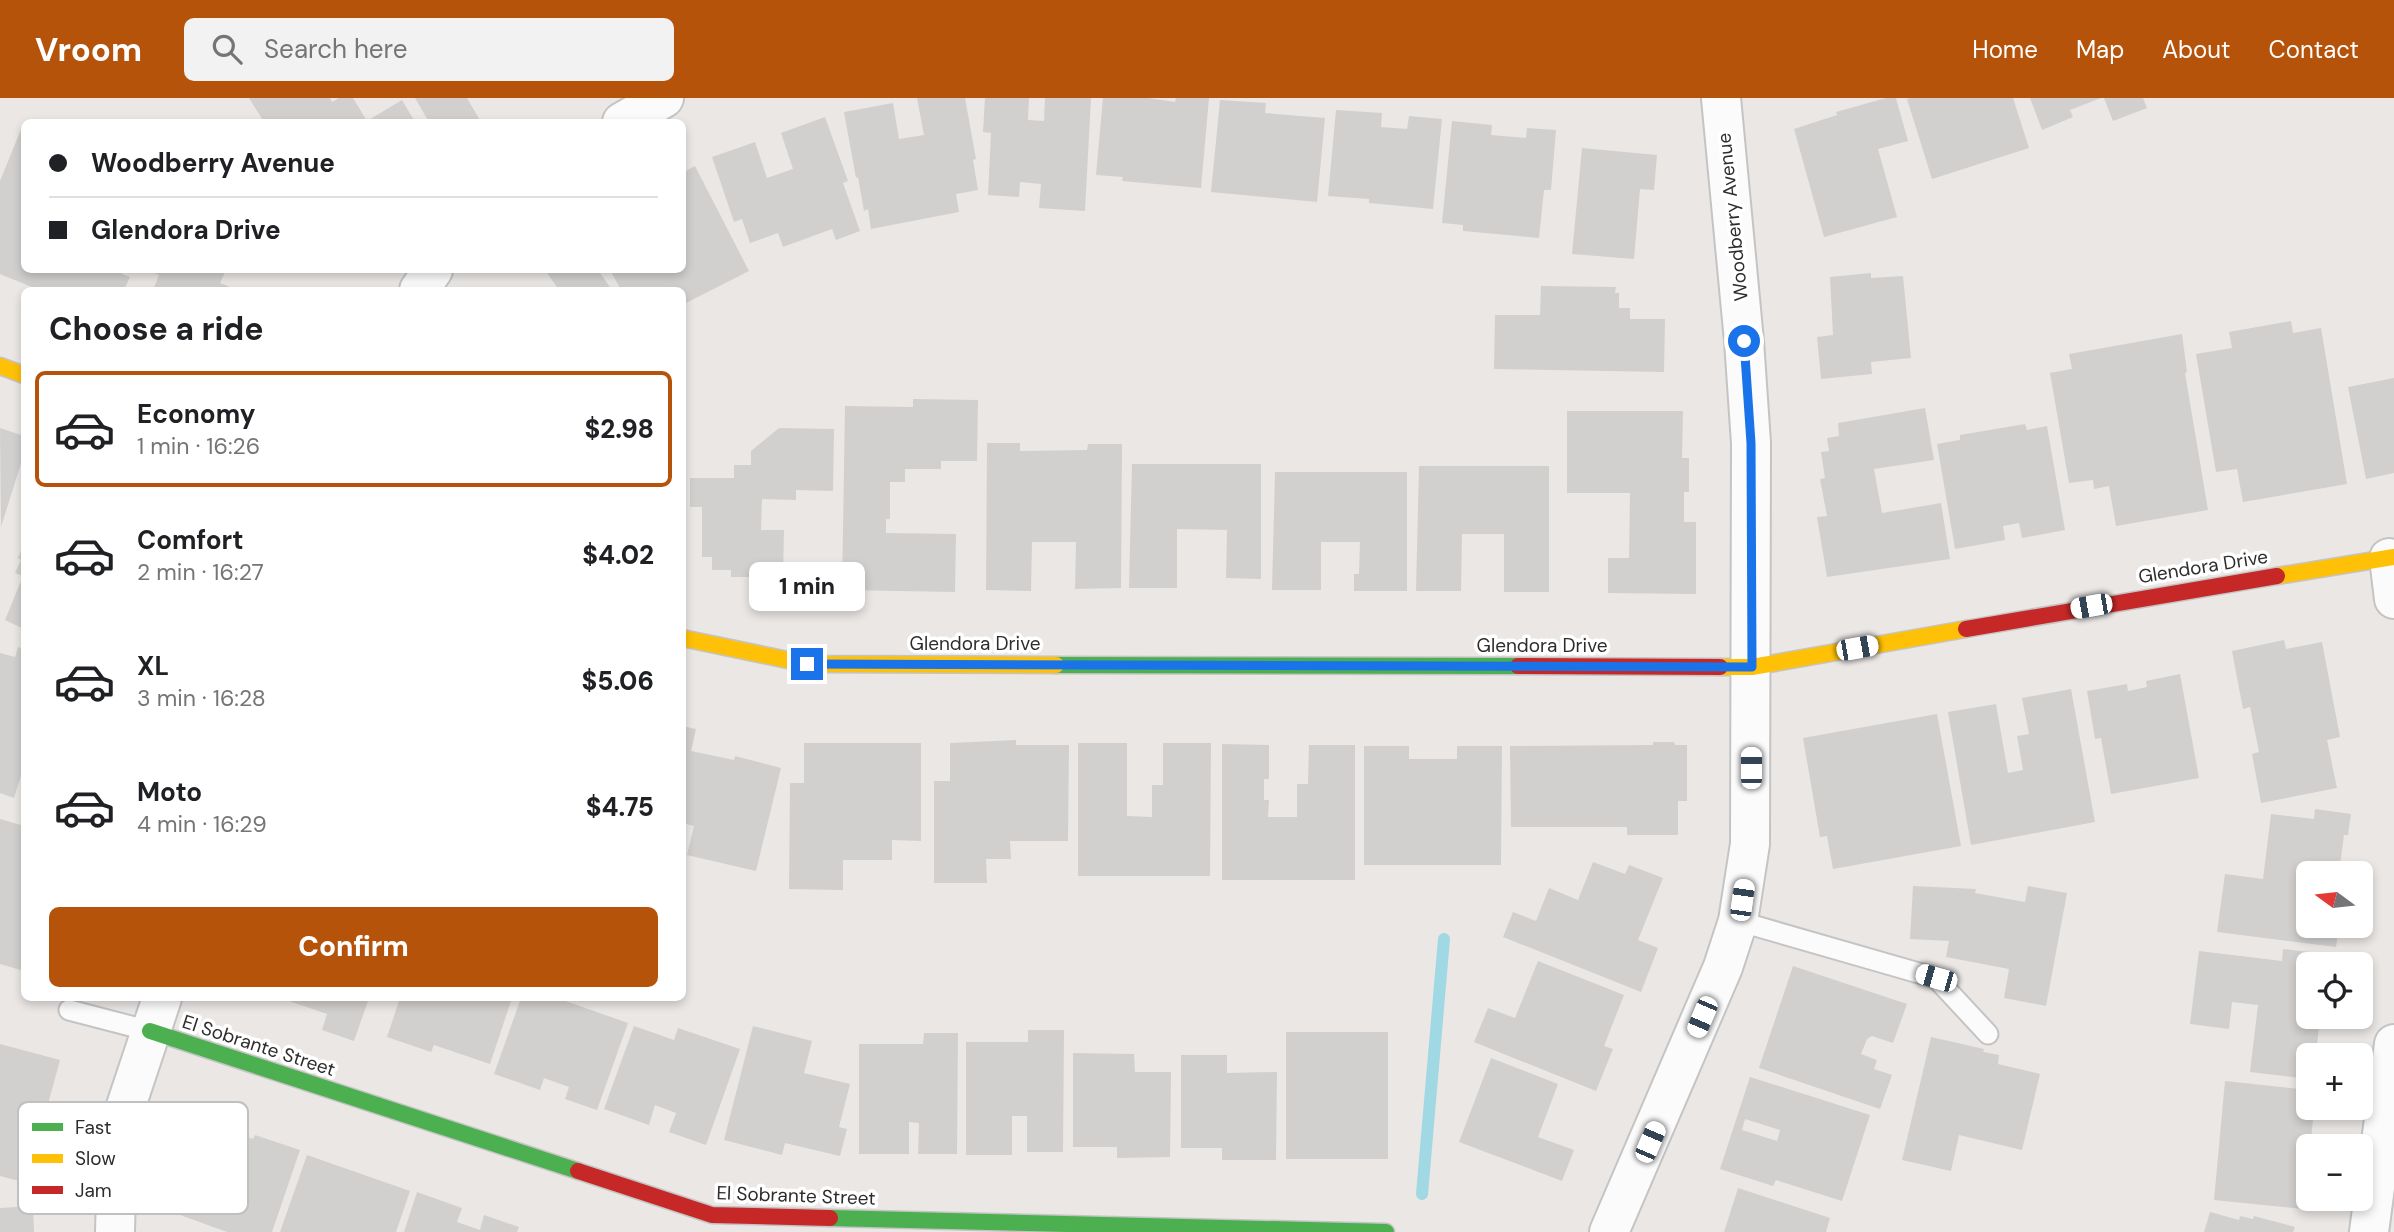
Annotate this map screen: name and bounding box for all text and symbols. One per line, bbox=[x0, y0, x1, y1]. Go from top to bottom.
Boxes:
search box bbox=[184, 18, 674, 81]
text: Vroom bbox=[35, 28, 142, 71]
icon: search bbox=[208, 30, 246, 68]
text: Search here bbox=[264, 32, 408, 66]
text: Home bbox=[1972, 34, 2038, 65]
text: Map bbox=[2076, 34, 2124, 65]
text: About bbox=[2162, 34, 2231, 65]
text: Contact bbox=[2269, 34, 2359, 65]
street label: Woodberry Avenue bbox=[1711, 132, 1754, 302]
text: Woodberry Avenue bbox=[91, 146, 335, 180]
text: Glendora Drive bbox=[91, 213, 281, 247]
text: Choose a ride bbox=[49, 308, 264, 350]
route start bbox=[1728, 325, 1760, 357]
text: Economy bbox=[137, 397, 255, 431]
icon: car bbox=[53, 398, 116, 461]
text: $2.98 bbox=[584, 412, 654, 446]
text: 1 min · 16:26 bbox=[137, 431, 260, 461]
text: Comfort bbox=[137, 523, 243, 557]
icon: car bbox=[53, 524, 116, 587]
text: $4.02 bbox=[582, 538, 654, 572]
street label: Glendora Drive bbox=[2136, 544, 2270, 589]
text: 2 min · 16:27 bbox=[137, 557, 264, 587]
callout: 1 min bbox=[749, 562, 865, 612]
text: 1 min bbox=[779, 571, 835, 601]
car bbox=[2069, 592, 2114, 620]
street label: Glendora Drive bbox=[910, 631, 1040, 656]
street label: Glendora Drive bbox=[1477, 633, 1607, 658]
car bbox=[1835, 634, 1880, 662]
route end bbox=[791, 648, 823, 680]
text: XL bbox=[137, 649, 169, 683]
icon: car bbox=[53, 650, 116, 713]
text: $5.06 bbox=[582, 664, 654, 698]
text: 3 min · 16:28 bbox=[137, 683, 266, 713]
car bbox=[1741, 747, 1762, 789]
text: Moto bbox=[137, 775, 202, 809]
icon: car bbox=[53, 776, 116, 839]
text: $4.75 bbox=[586, 790, 654, 824]
text: 4 min · 16:29 bbox=[137, 809, 267, 839]
north arrow bbox=[2296, 861, 2373, 938]
map controls bbox=[2296, 861, 2373, 1211]
car bbox=[1729, 878, 1756, 922]
button: Confirm bbox=[49, 907, 658, 987]
button: locate bbox=[2296, 952, 2373, 1029]
car bbox=[1913, 962, 1960, 994]
car bbox=[1685, 994, 1720, 1040]
street label: El Sobrante Street bbox=[179, 1009, 338, 1082]
button: + bbox=[2296, 1043, 2373, 1120]
legend bbox=[18, 1102, 248, 1214]
text: Fast bbox=[75, 1115, 111, 1140]
car bbox=[1633, 1119, 1668, 1165]
button: − bbox=[2296, 1134, 2373, 1211]
text: Slow bbox=[75, 1146, 116, 1171]
text: Jam bbox=[75, 1178, 112, 1203]
street label: El Sobrante Street bbox=[716, 1180, 876, 1211]

